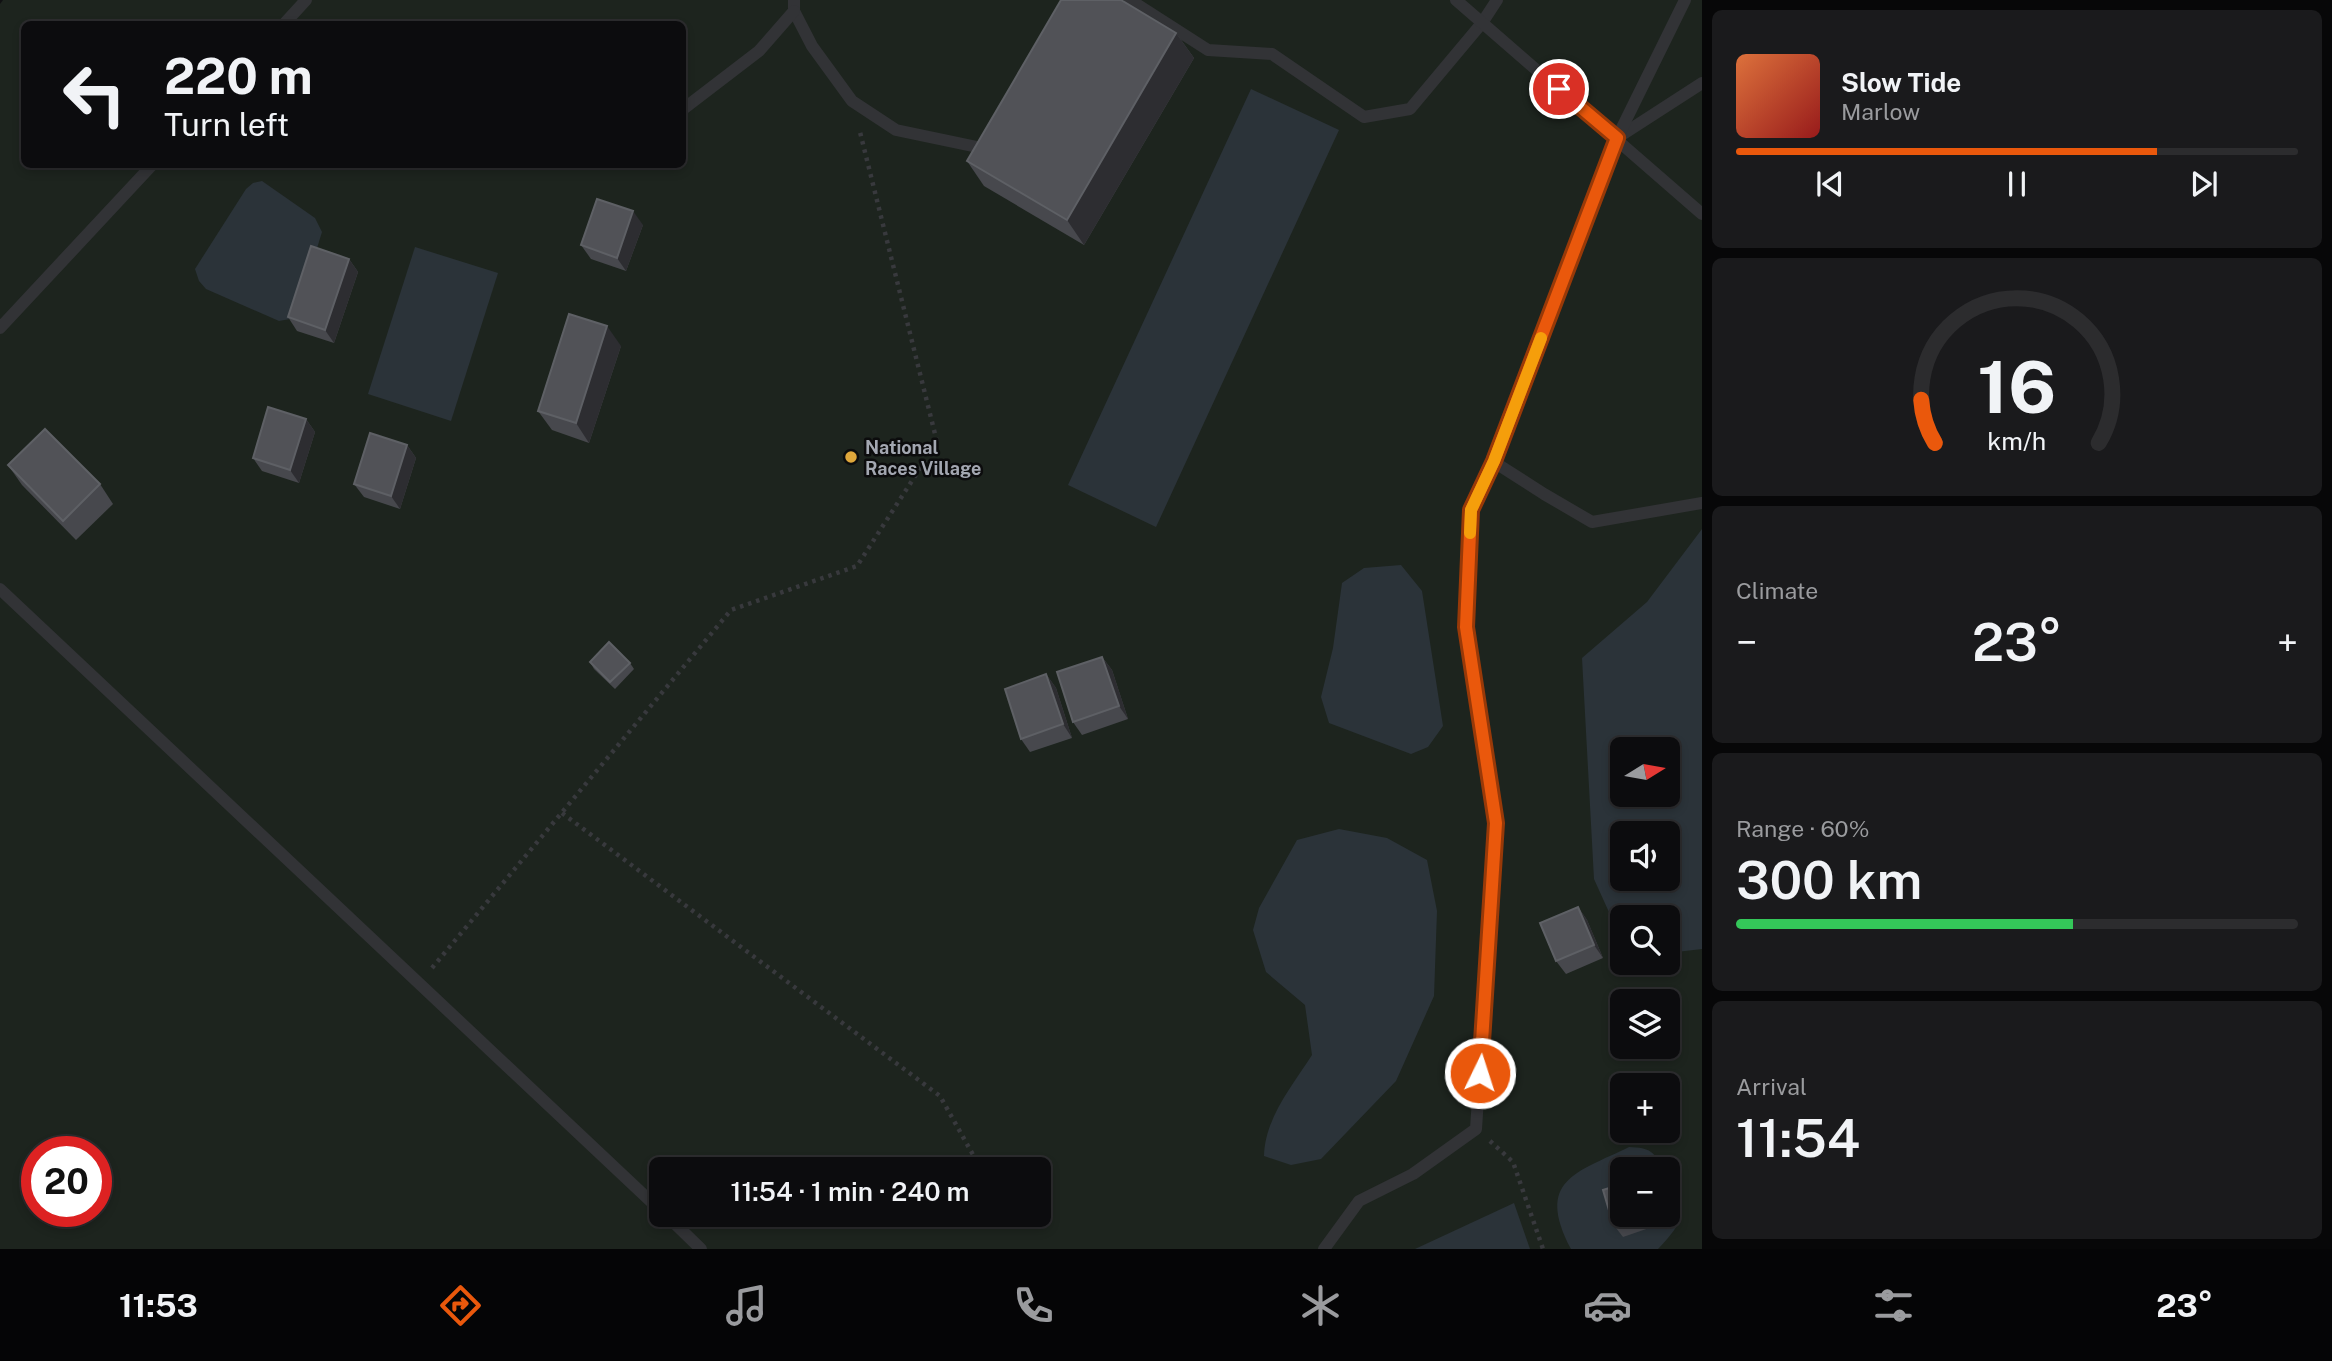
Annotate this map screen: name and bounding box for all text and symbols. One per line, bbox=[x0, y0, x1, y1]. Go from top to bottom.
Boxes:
text: 220 m bbox=[164, 47, 313, 105]
icon: left bbox=[49, 49, 140, 140]
pin bbox=[1529, 59, 1589, 119]
text: Slow Tide bbox=[1841, 67, 1961, 98]
icon: arrive bbox=[1540, 70, 1578, 108]
text: Marlow bbox=[1841, 98, 1920, 125]
text: Turn left bbox=[164, 106, 289, 143]
icon: previous bbox=[1811, 165, 1849, 203]
icon: pause bbox=[1998, 165, 2036, 203]
icon: next bbox=[2185, 165, 2223, 203]
text: 16 bbox=[1977, 344, 2057, 429]
text: km/h bbox=[1988, 425, 2046, 455]
place label: National Races Village bbox=[865, 437, 982, 479]
marker: National Races Village bbox=[843, 449, 859, 465]
text: Climate bbox=[1736, 577, 1818, 604]
text: 23° bbox=[1972, 612, 2062, 673]
text: − bbox=[1736, 620, 1757, 665]
text: + bbox=[2277, 620, 2298, 665]
north arrow bbox=[1610, 737, 1680, 807]
map controls bbox=[1610, 737, 1680, 1227]
text: Range · 60% bbox=[1736, 815, 1869, 842]
button: sound bbox=[1610, 821, 1680, 891]
text: 300 km bbox=[1736, 850, 1922, 911]
button: search bbox=[1610, 905, 1680, 975]
button: layers bbox=[1610, 989, 1680, 1059]
position arrow bbox=[1443, 1036, 1517, 1110]
button: + bbox=[1610, 1073, 1680, 1143]
text: Arrival bbox=[1736, 1073, 1807, 1100]
text: 11:54 bbox=[1736, 1108, 1860, 1169]
speed limit sign: 20 bbox=[21, 1136, 112, 1227]
button: − bbox=[1610, 1157, 1680, 1227]
text: 11:54 · 1 min · 240 m bbox=[731, 1176, 970, 1207]
icon: directions bbox=[436, 1281, 485, 1330]
icon: music bbox=[722, 1281, 771, 1330]
icon: phone bbox=[1009, 1281, 1058, 1330]
icon: climate bbox=[1296, 1281, 1345, 1330]
icon: car bbox=[1583, 1281, 1632, 1330]
icon: filters bbox=[1869, 1281, 1918, 1330]
text: 11:53 bbox=[119, 1287, 198, 1324]
text: 23° bbox=[2156, 1287, 2213, 1324]

